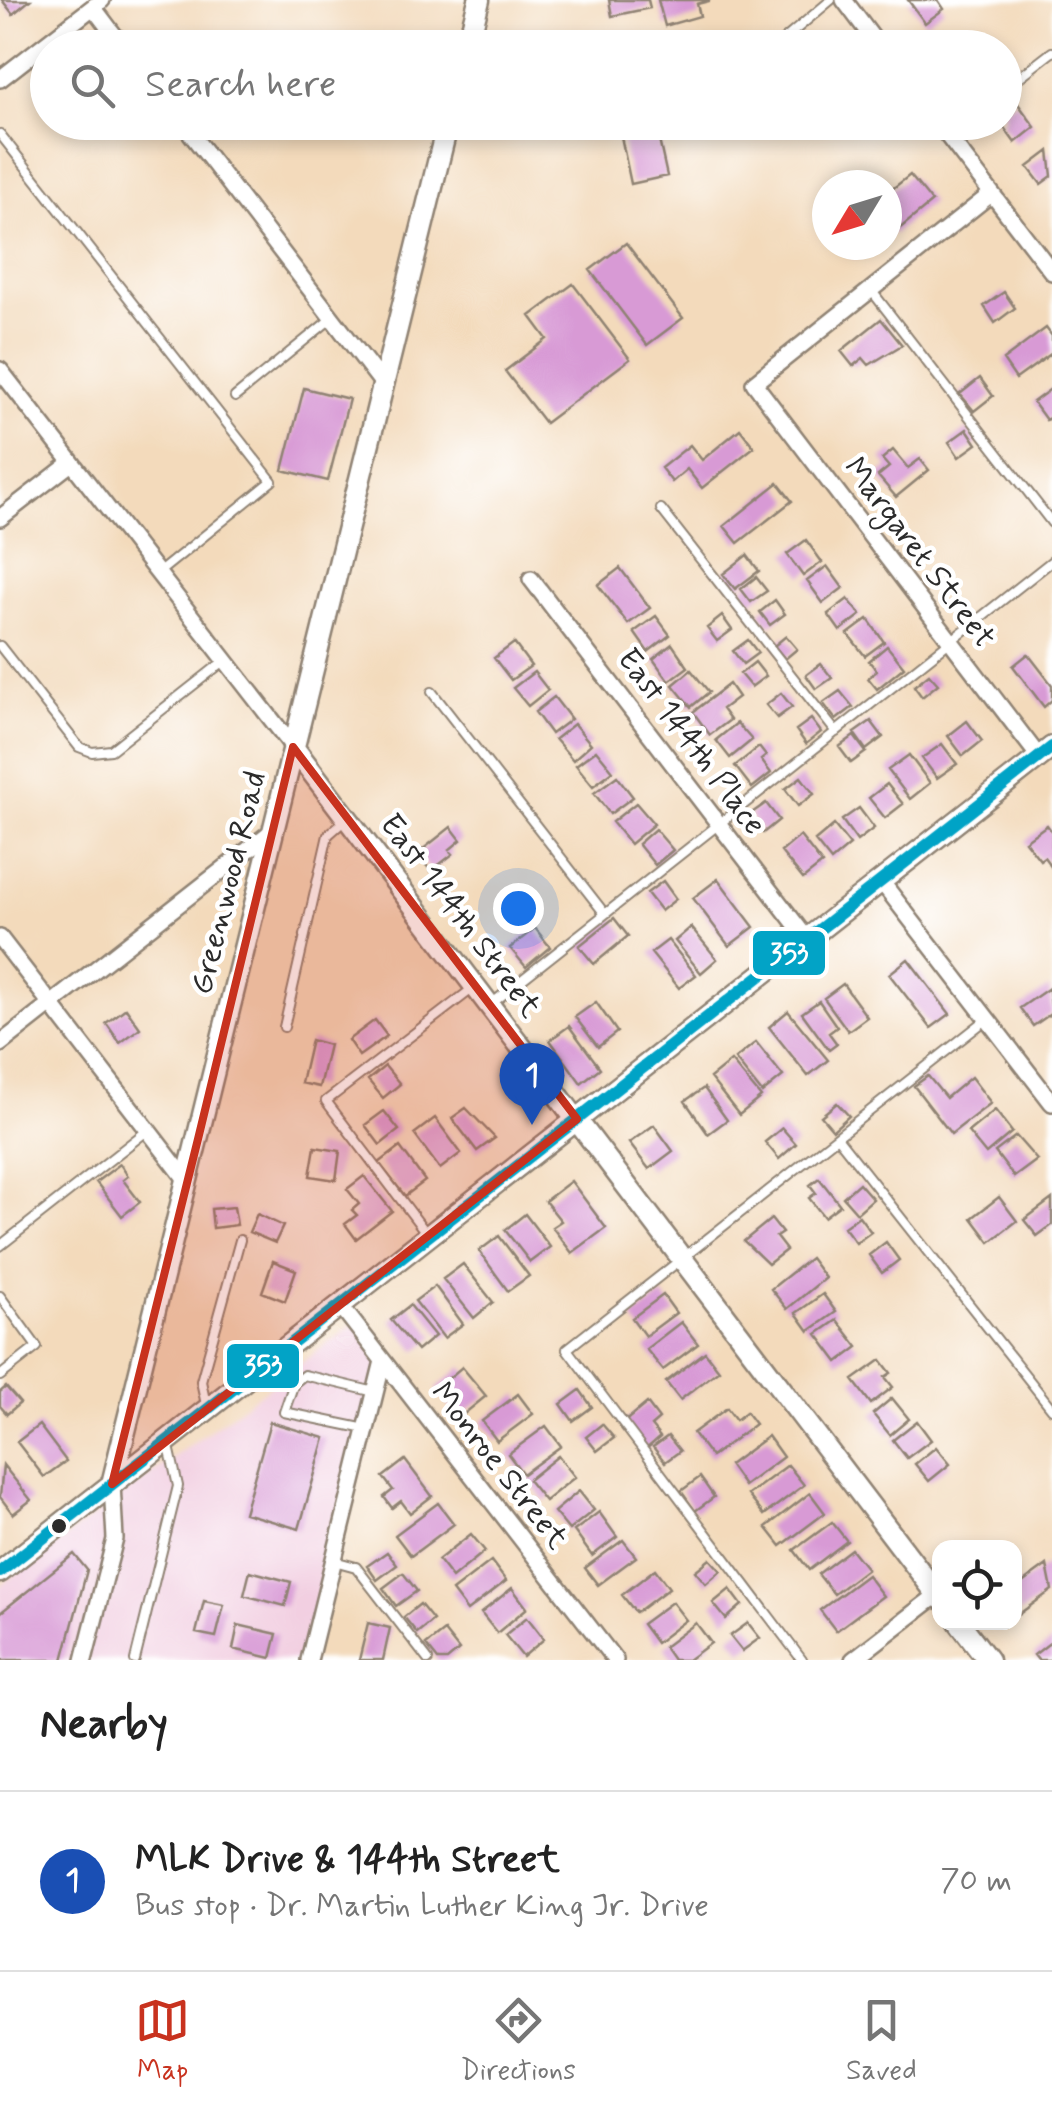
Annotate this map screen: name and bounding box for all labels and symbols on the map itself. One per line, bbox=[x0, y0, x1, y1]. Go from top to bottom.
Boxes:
north arrow bbox=[812, 170, 902, 260]
street label: Margaret Street bbox=[832, 449, 1005, 658]
street label: East 144th Place bbox=[607, 640, 775, 844]
street label: Greenwood Road bbox=[181, 767, 277, 999]
street label: East 144th Street bbox=[370, 806, 551, 1027]
your location bbox=[493, 883, 544, 934]
line badge: 353 bbox=[751, 929, 827, 977]
text: 353 bbox=[769, 937, 809, 974]
pin: 1 bbox=[500, 1042, 564, 1125]
line badge: 353 bbox=[225, 1342, 301, 1390]
text: 353 bbox=[243, 1349, 283, 1386]
street label: Monroe Street bbox=[420, 1374, 578, 1558]
unlabelled marker bbox=[49, 1516, 69, 1536]

